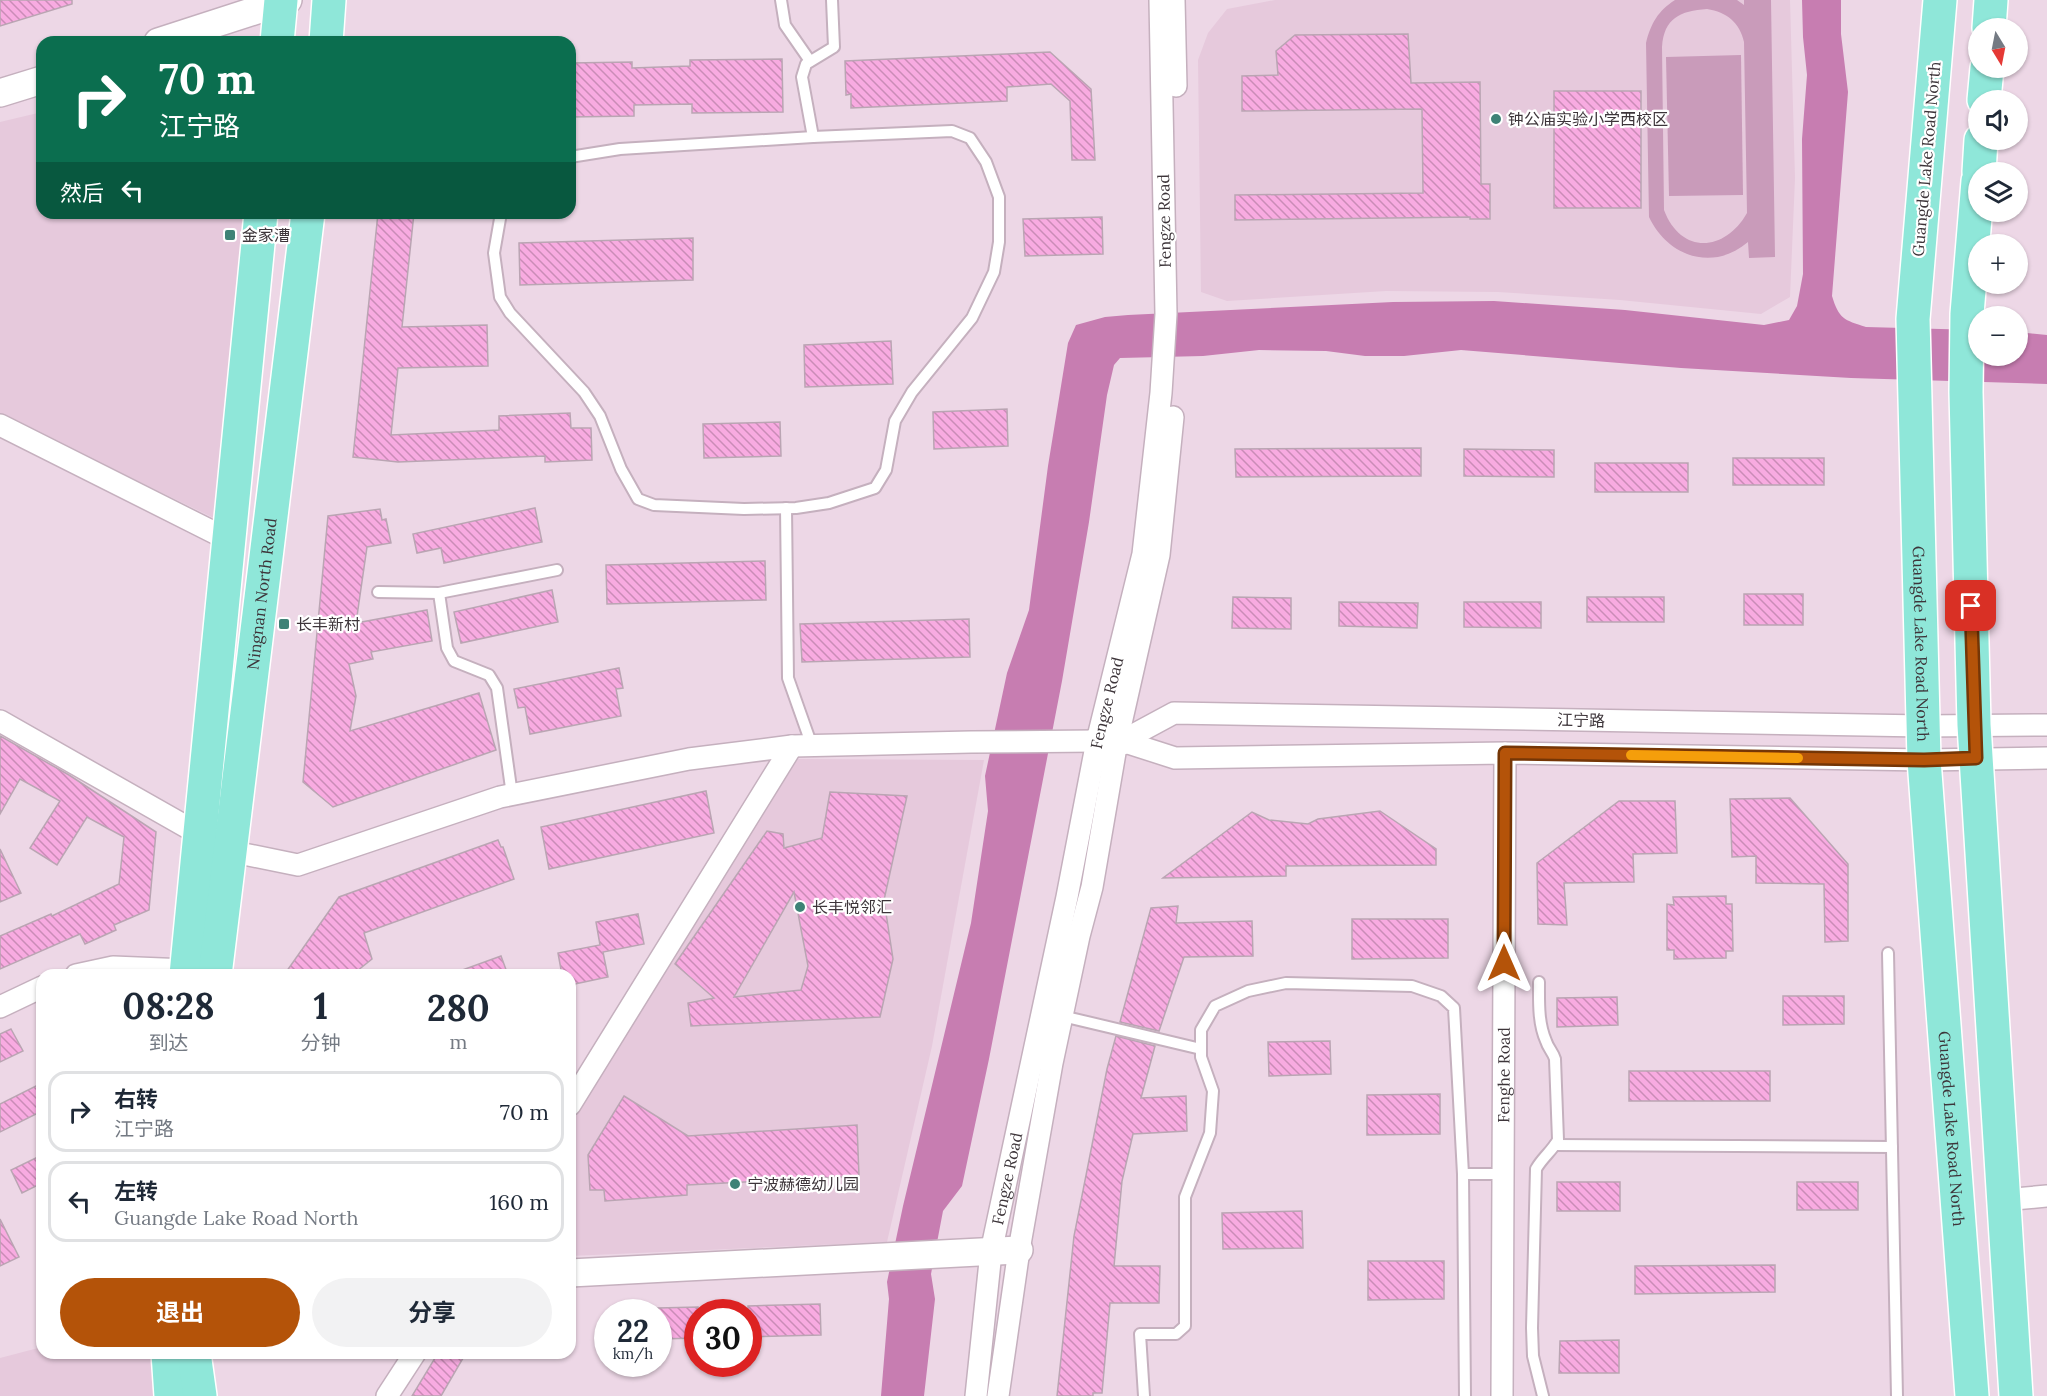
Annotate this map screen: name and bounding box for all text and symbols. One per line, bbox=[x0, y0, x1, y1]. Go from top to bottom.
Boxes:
north arrow bbox=[1968, 18, 2028, 78]
map controls bbox=[1968, 18, 2028, 366]
text: 70 m bbox=[159, 52, 255, 106]
icon: right bbox=[60, 60, 138, 138]
street label: Guangde Lake Road North bbox=[1908, 60, 1945, 257]
button: sound bbox=[1968, 90, 2028, 150]
text: 江宁路 bbox=[159, 109, 240, 143]
place label: 钟公庙实验小学西校区 bbox=[1508, 109, 1668, 129]
marker: 钟公庙实验小学西校区 bbox=[1489, 112, 1503, 126]
button: layers bbox=[1968, 162, 2028, 222]
street label: Fengze Road bbox=[1153, 173, 1175, 268]
icon: left bbox=[116, 174, 149, 207]
text: 然后 bbox=[60, 179, 104, 207]
place label: 金家漕 bbox=[242, 225, 290, 245]
marker: 金家漕 bbox=[223, 228, 237, 242]
button: + bbox=[1968, 234, 2028, 294]
button: − bbox=[1968, 306, 2028, 366]
street label: Ningnan North Road bbox=[242, 516, 281, 671]
street label: Guangde Lake Road North bbox=[1909, 546, 1934, 742]
pin bbox=[1945, 580, 1996, 631]
icon: arrive bbox=[1954, 589, 1987, 622]
place label: 长丰新村 bbox=[296, 614, 360, 634]
marker: 长丰新村 bbox=[277, 617, 291, 631]
street label: Fengze Road bbox=[1086, 654, 1127, 750]
street label: 江宁路 bbox=[1557, 710, 1605, 730]
place label: 长丰悦邻汇 bbox=[812, 897, 892, 917]
marker: 长丰悦邻汇 bbox=[793, 900, 807, 914]
position arrow bbox=[1472, 931, 1536, 995]
text: 08:28 bbox=[122, 983, 215, 1029]
text: 1 bbox=[313, 983, 328, 1029]
text: 280 bbox=[427, 985, 490, 1031]
street label: Fenghe Road bbox=[1493, 1027, 1514, 1123]
text: m bbox=[449, 1029, 467, 1054]
text: 到达 bbox=[148, 1030, 188, 1055]
text: 分钟 bbox=[301, 1030, 341, 1055]
street label: Guangde Lake Road North bbox=[1934, 1030, 1969, 1228]
text: 右转 bbox=[114, 1085, 158, 1113]
icon: right bbox=[63, 1095, 96, 1128]
text: 70 m bbox=[500, 1098, 549, 1126]
text: 江宁路 bbox=[114, 1116, 174, 1141]
street label: Fengze Road bbox=[987, 1130, 1026, 1226]
place label: 宁波赫德幼儿园 bbox=[747, 1174, 859, 1194]
text: 左转 bbox=[114, 1177, 158, 1205]
marker: 宁波赫德幼儿园 bbox=[728, 1177, 742, 1191]
icon: left bbox=[63, 1185, 96, 1218]
text: 160 m bbox=[489, 1188, 549, 1216]
text: Guangde Lake Road North bbox=[114, 1205, 359, 1230]
button: 退出 bbox=[60, 1278, 300, 1347]
button: 分享 bbox=[312, 1278, 552, 1347]
speed limit sign: 30 bbox=[684, 1299, 762, 1377]
text: 22 bbox=[617, 1312, 649, 1350]
text: km/h bbox=[613, 1344, 653, 1363]

